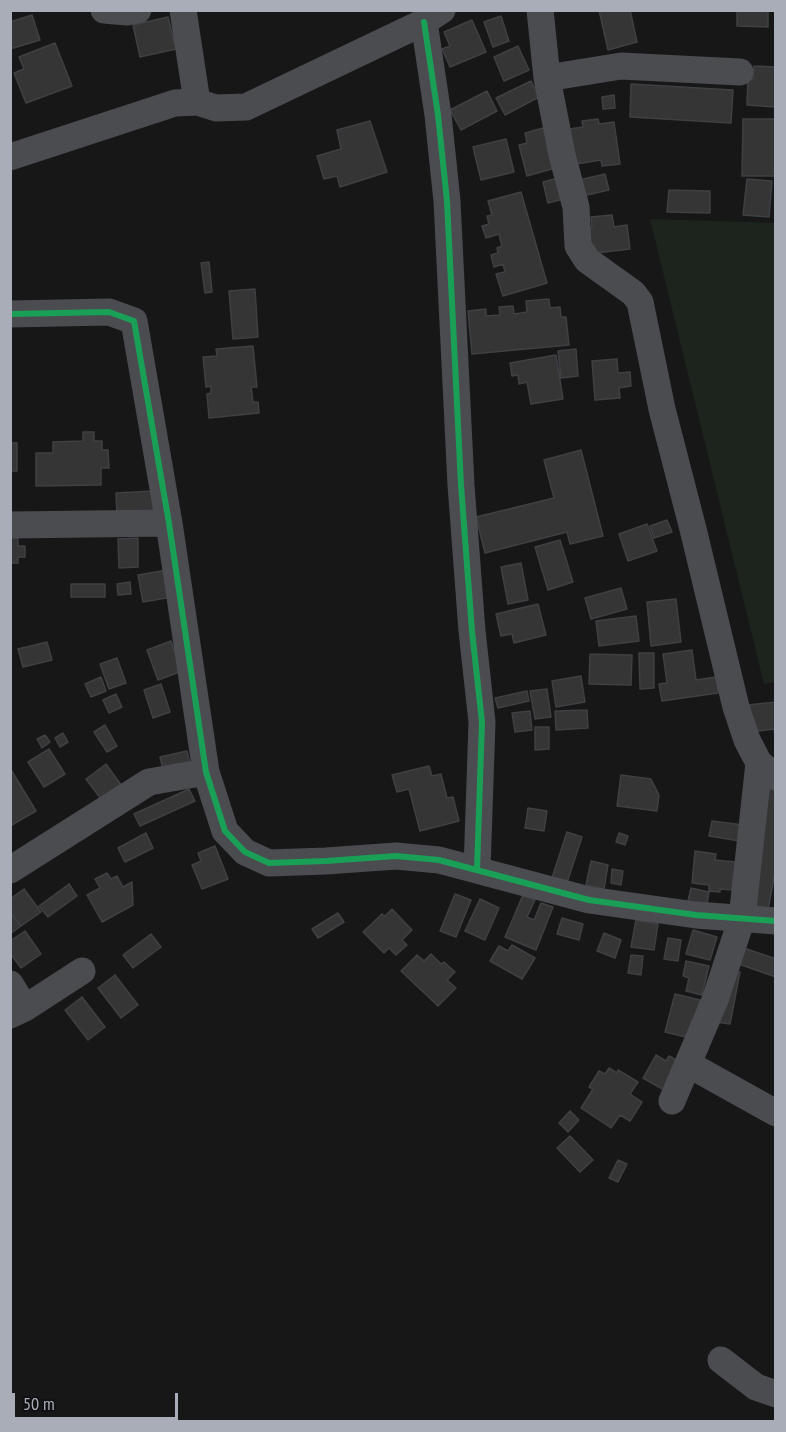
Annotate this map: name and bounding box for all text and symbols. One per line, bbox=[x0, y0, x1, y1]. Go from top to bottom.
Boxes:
scale bar bbox=[15, 1381, 182, 1419]
text: 50 m bbox=[23, 1392, 55, 1415]

